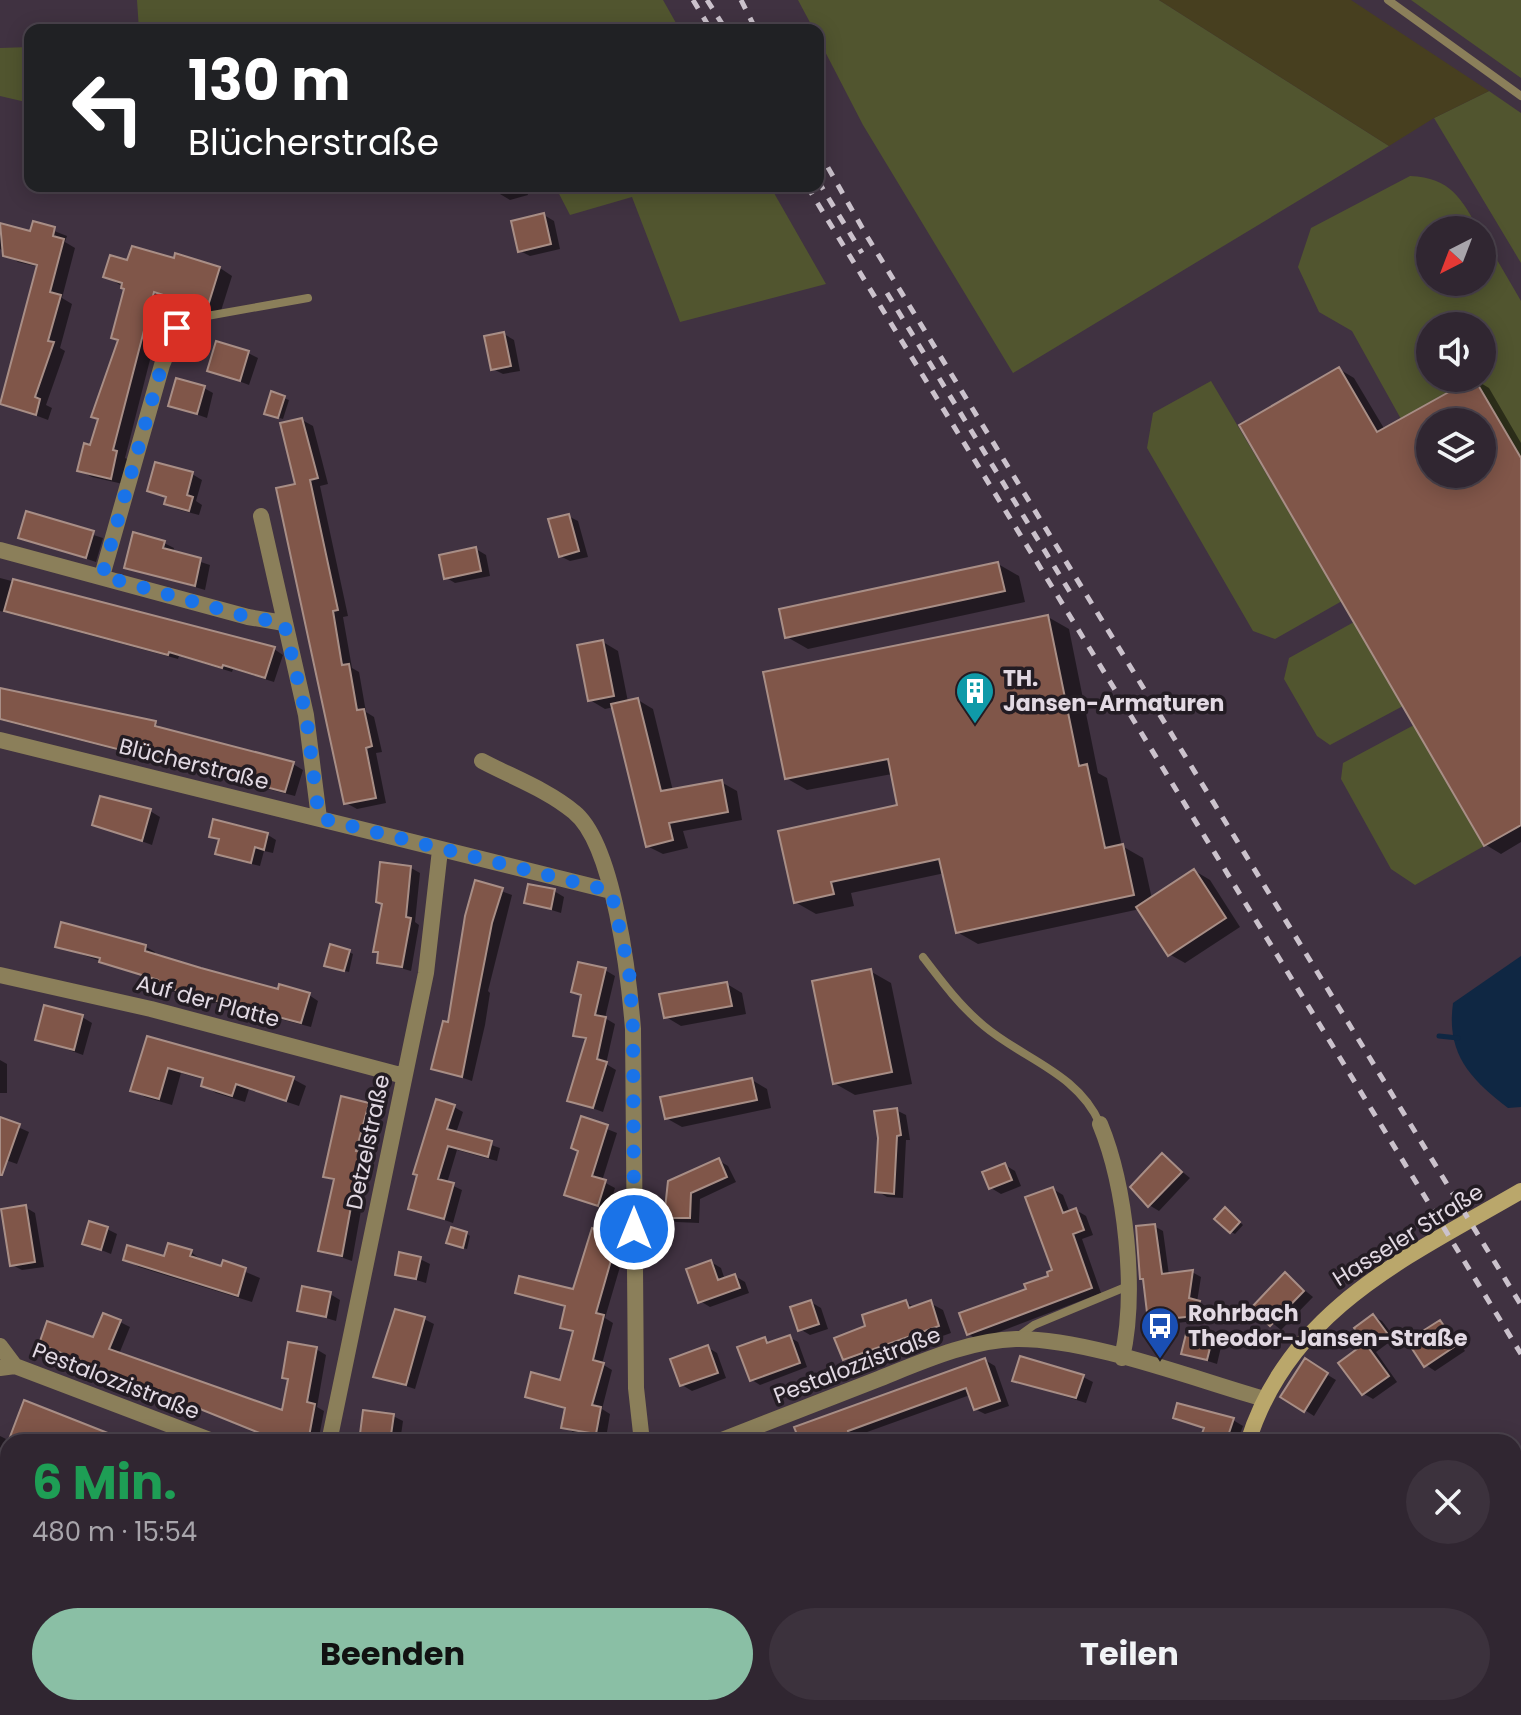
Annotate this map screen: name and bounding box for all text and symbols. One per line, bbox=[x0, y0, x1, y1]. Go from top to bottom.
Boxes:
text: 130 m bbox=[188, 41, 351, 120]
icon: left bbox=[56, 56, 160, 160]
text: Blücherstraße bbox=[188, 117, 439, 168]
north arrow bbox=[1416, 216, 1496, 296]
map controls bbox=[1416, 216, 1496, 488]
pin bbox=[143, 294, 211, 362]
icon: arrive bbox=[155, 306, 199, 350]
button: sound bbox=[1416, 312, 1496, 392]
button: layers bbox=[1416, 408, 1496, 488]
place label: TH. Jansen-Armaturen bbox=[1003, 663, 1224, 719]
building icon: TH. Jansen-Armaturen bbox=[954, 670, 996, 725]
street label: Blücherstraße bbox=[116, 730, 272, 798]
street label: Auf der Platte bbox=[133, 967, 283, 1035]
street label: Detzelstraße bbox=[339, 1072, 397, 1212]
street label: Hasseler Straße bbox=[1327, 1176, 1489, 1294]
position arrow bbox=[592, 1187, 676, 1271]
place label: Rohrbach Theodor-Jansen-Straße bbox=[1188, 1298, 1468, 1354]
bus stop icon: Rohrbach Theodor-Jansen-Straße bbox=[1139, 1305, 1181, 1360]
street label: Pestalozzistraße bbox=[769, 1319, 945, 1411]
street label: Pestalozzistraße bbox=[28, 1335, 204, 1427]
text: 6 Min. bbox=[32, 1449, 177, 1516]
button: close bbox=[1406, 1460, 1490, 1544]
text: 480 m · 15:54 bbox=[32, 1514, 197, 1550]
button: Beenden bbox=[32, 1608, 753, 1700]
button: Teilen bbox=[769, 1608, 1490, 1700]

